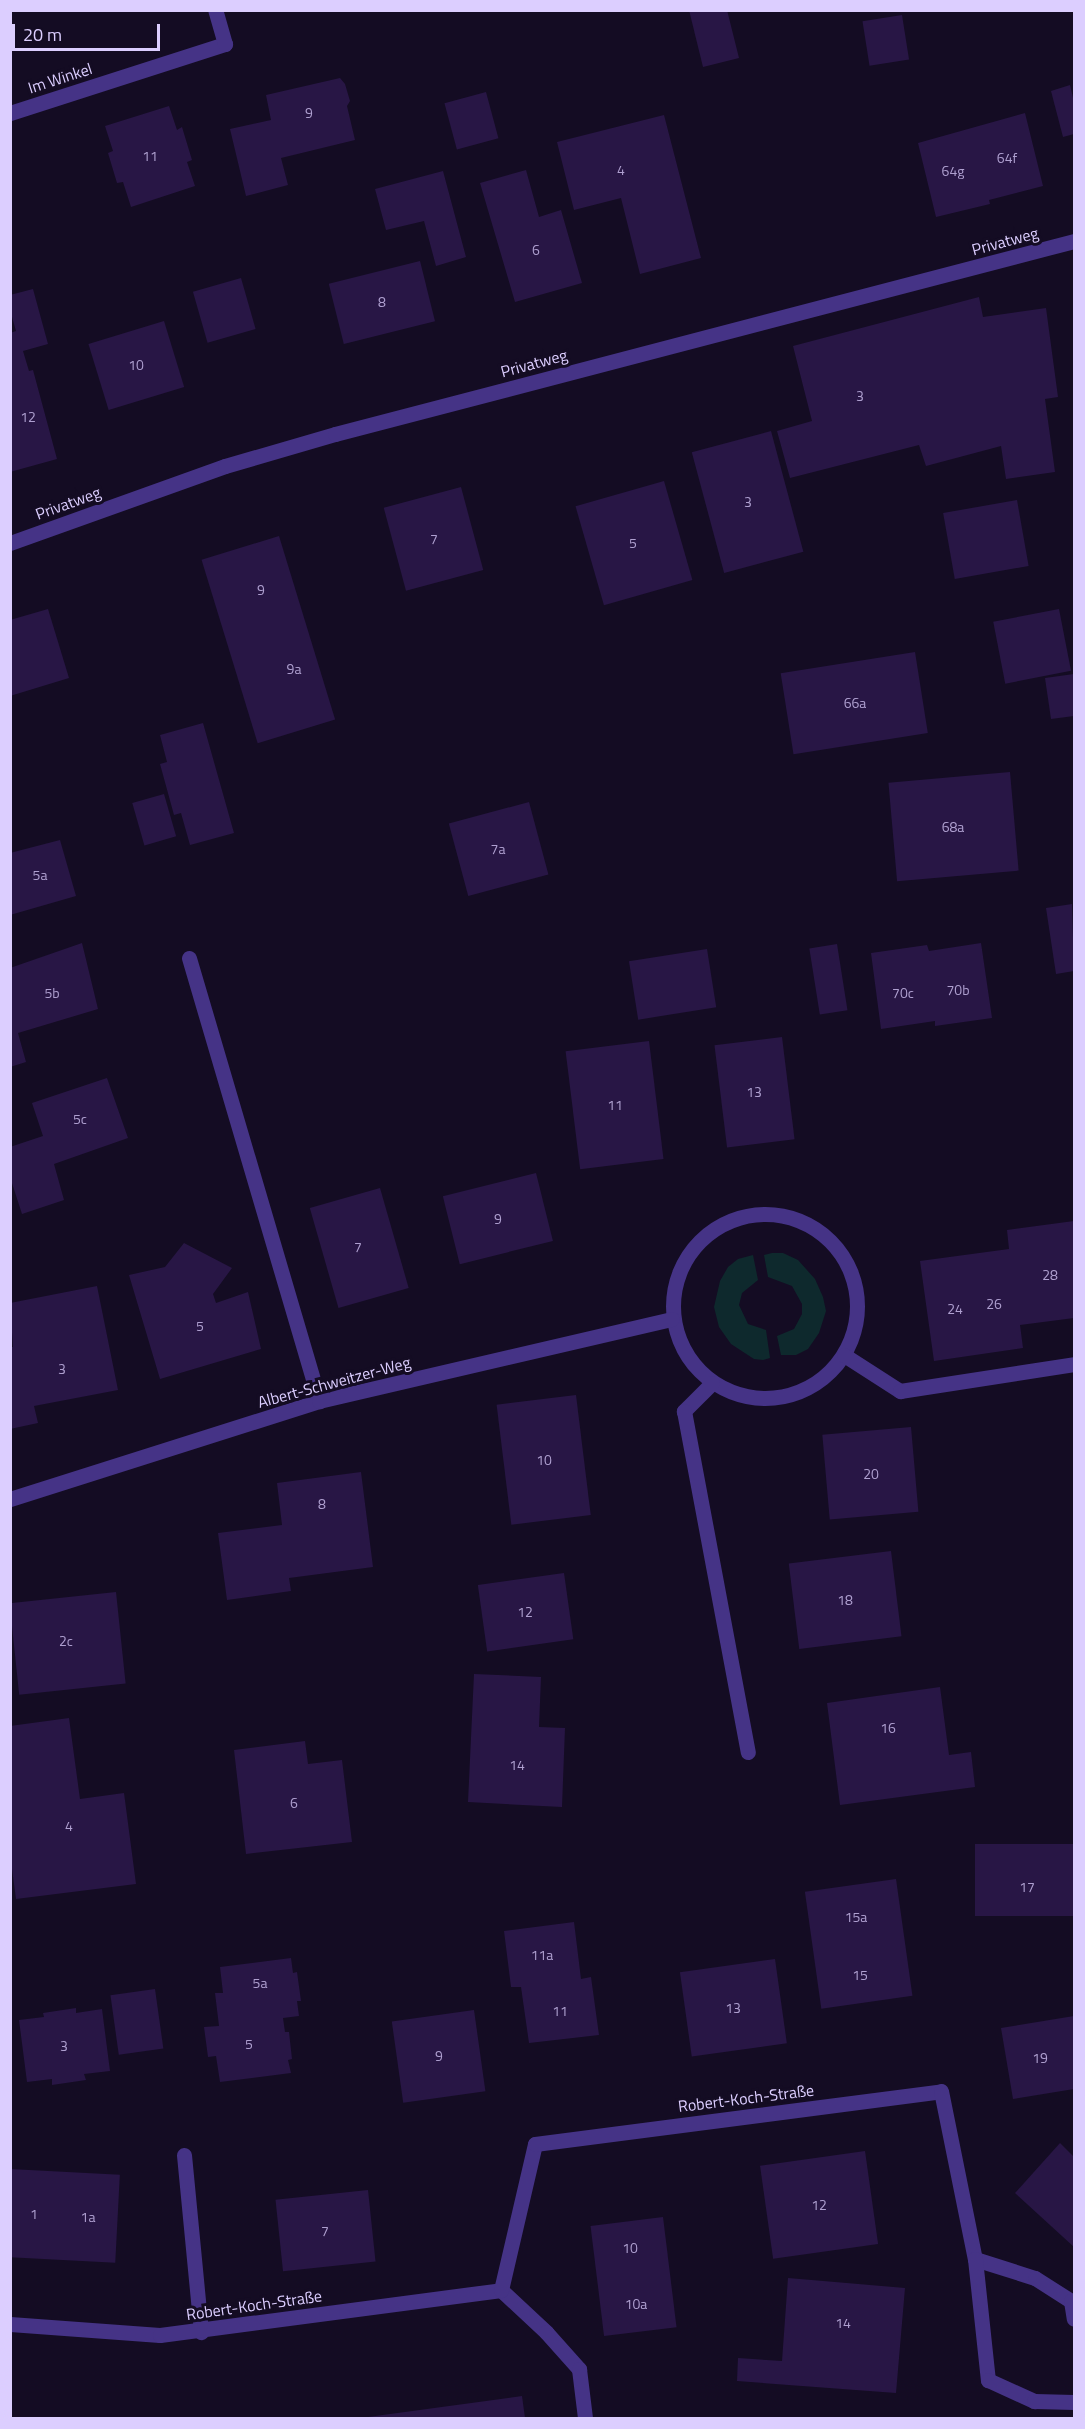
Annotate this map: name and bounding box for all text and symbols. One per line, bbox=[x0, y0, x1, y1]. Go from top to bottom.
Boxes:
scale bar bbox=[15, 12, 164, 50]
text: 20 m bbox=[23, 21, 62, 48]
street label: Im Winkel bbox=[25, 59, 95, 97]
house number: 9 bbox=[305, 105, 313, 121]
house number: 11 bbox=[142, 148, 158, 164]
house number: 64f bbox=[997, 150, 1017, 166]
house number: 4 bbox=[617, 162, 625, 178]
house number: 64g bbox=[942, 163, 964, 179]
street label: Privatweg bbox=[970, 223, 1040, 259]
house number: 6 bbox=[532, 242, 540, 258]
house number: 8 bbox=[378, 294, 386, 310]
street label: Privatweg bbox=[499, 345, 569, 381]
house number: 10 bbox=[128, 357, 144, 373]
house number: 3 bbox=[856, 388, 864, 404]
house number: 12 bbox=[20, 409, 36, 425]
street label: Privatweg bbox=[33, 482, 103, 524]
house number: 3 bbox=[744, 494, 752, 510]
house number: 7 bbox=[430, 531, 438, 547]
house number: 5 bbox=[629, 535, 637, 551]
house number: 9 bbox=[257, 582, 265, 598]
house number: 9a bbox=[287, 661, 301, 677]
house number: 66a bbox=[844, 695, 866, 711]
house number: 68a bbox=[942, 819, 964, 835]
house number: 7a bbox=[491, 841, 505, 857]
house number: 5a bbox=[33, 867, 47, 883]
house number: 70b bbox=[946, 982, 970, 998]
house number: 5b bbox=[44, 985, 60, 1001]
house number: 70c bbox=[892, 985, 914, 1001]
house number: 13 bbox=[746, 1084, 762, 1100]
house number: 11 bbox=[607, 1097, 623, 1113]
house number: 5c bbox=[73, 1111, 87, 1127]
house number: 9 bbox=[494, 1211, 502, 1227]
house number: 7 bbox=[354, 1239, 362, 1255]
house number: 28 bbox=[1042, 1267, 1058, 1283]
house number: 26 bbox=[986, 1296, 1002, 1312]
house number: 24 bbox=[947, 1301, 963, 1317]
house number: 5 bbox=[196, 1318, 204, 1334]
street label: Albert-Schweitzer-Weg bbox=[255, 1352, 413, 1412]
house number: 3 bbox=[58, 1361, 66, 1377]
house number: 10 bbox=[536, 1452, 552, 1468]
house number: 20 bbox=[863, 1466, 879, 1482]
house number: 8 bbox=[318, 1496, 326, 1512]
house number: 18 bbox=[837, 1592, 853, 1608]
house number: 12 bbox=[517, 1604, 533, 1620]
house number: 2c bbox=[59, 1633, 73, 1649]
house number: 16 bbox=[880, 1720, 896, 1736]
house number: 14 bbox=[509, 1757, 525, 1773]
house number: 6 bbox=[290, 1795, 298, 1811]
house number: 4 bbox=[65, 1818, 73, 1834]
house number: 17 bbox=[1019, 1879, 1035, 1895]
house number: 15a bbox=[845, 1909, 867, 1925]
house number: 11a bbox=[531, 1947, 553, 1963]
house number: 15 bbox=[852, 1967, 868, 1983]
house number: 5a bbox=[253, 1975, 267, 1991]
house number: 13 bbox=[725, 2000, 741, 2016]
house number: 11 bbox=[552, 2003, 568, 2019]
house number: 5 bbox=[245, 2036, 253, 2052]
house number: 3 bbox=[60, 2038, 68, 2054]
house number: 9 bbox=[435, 2048, 443, 2064]
house number: 19 bbox=[1032, 2050, 1048, 2066]
street label: Robert-Koch-Straße bbox=[677, 2080, 815, 2116]
house number: 12 bbox=[811, 2197, 827, 2213]
house number: 1 bbox=[30, 2206, 38, 2222]
house number: 1a bbox=[81, 2209, 95, 2225]
house number: 7 bbox=[321, 2223, 329, 2239]
house number: 10 bbox=[622, 2240, 638, 2256]
street label: Robert-Koch-Straße bbox=[185, 2286, 323, 2324]
house number: 10a bbox=[625, 2296, 647, 2312]
house number: 14 bbox=[835, 2315, 851, 2331]

